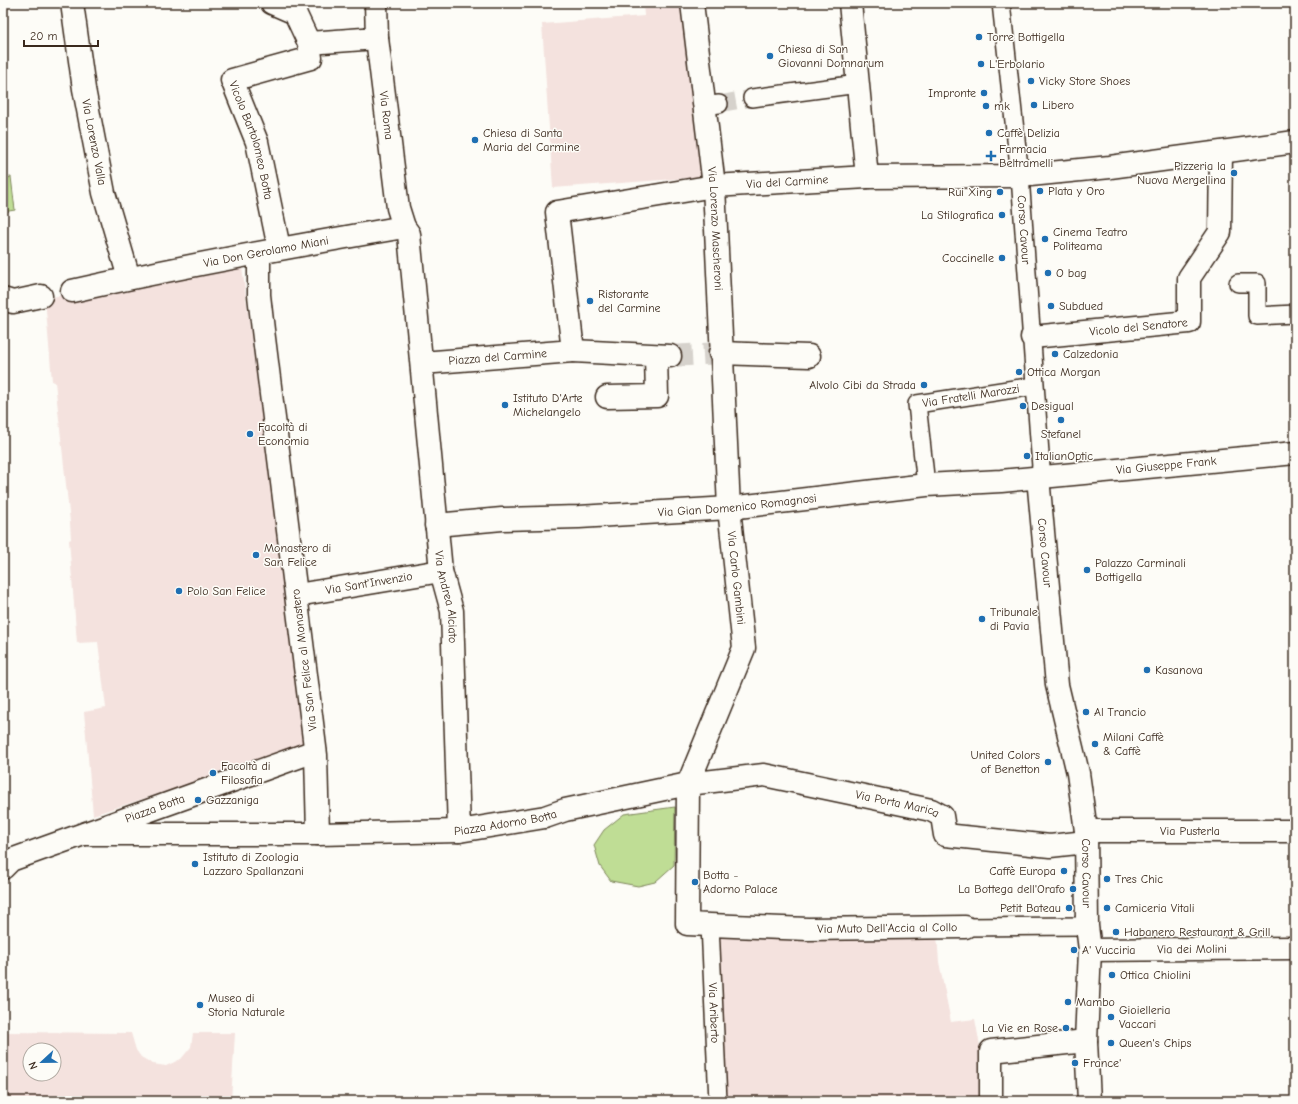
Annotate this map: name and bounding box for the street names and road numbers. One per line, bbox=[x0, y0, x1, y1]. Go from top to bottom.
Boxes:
street label: Vicolo Bartolomeo Botta bbox=[226, 79, 276, 201]
street label: Via Roma bbox=[377, 90, 397, 141]
street label: Via Lorenzo Valla bbox=[79, 98, 109, 186]
street label: Via Lorenzo Mascheroni bbox=[705, 166, 726, 291]
street label: Via del Carmine bbox=[746, 172, 829, 191]
street label: Corso Cavour bbox=[1014, 195, 1033, 265]
street label: Via Don Gerolamo Miani bbox=[202, 233, 330, 270]
street label: Vicolo del Senatore bbox=[1089, 315, 1188, 338]
street label: Piazza del Carmine bbox=[448, 346, 548, 368]
street label: Via Fratelli Marozzi bbox=[921, 381, 1020, 410]
street label: Via Giuseppe Frank bbox=[1115, 453, 1217, 477]
street label: Via Gian Domenico Romagnosi bbox=[657, 491, 817, 519]
street label: Corso Cavour bbox=[1035, 517, 1055, 588]
street label: Via Carlo Gambini bbox=[725, 530, 748, 625]
street label: Via Andrea Alciato bbox=[432, 550, 460, 643]
street label: Via Sant'Invenzio bbox=[325, 569, 413, 597]
street label: Via San Felice al Monastero bbox=[288, 588, 320, 732]
street label: Via Porta Marica bbox=[854, 787, 942, 820]
street label: Piazza Botta bbox=[123, 791, 186, 826]
street label: Piazza Adorno Botta bbox=[454, 806, 558, 838]
street label: Via Pusterla bbox=[1160, 824, 1220, 838]
street label: Corso Cavour bbox=[1079, 838, 1094, 908]
street label: Via Muto Dell'Accia al Collo bbox=[817, 920, 957, 936]
street label: Via dei Molini bbox=[1157, 942, 1227, 956]
street label: Via Ariberto bbox=[706, 982, 722, 1043]

